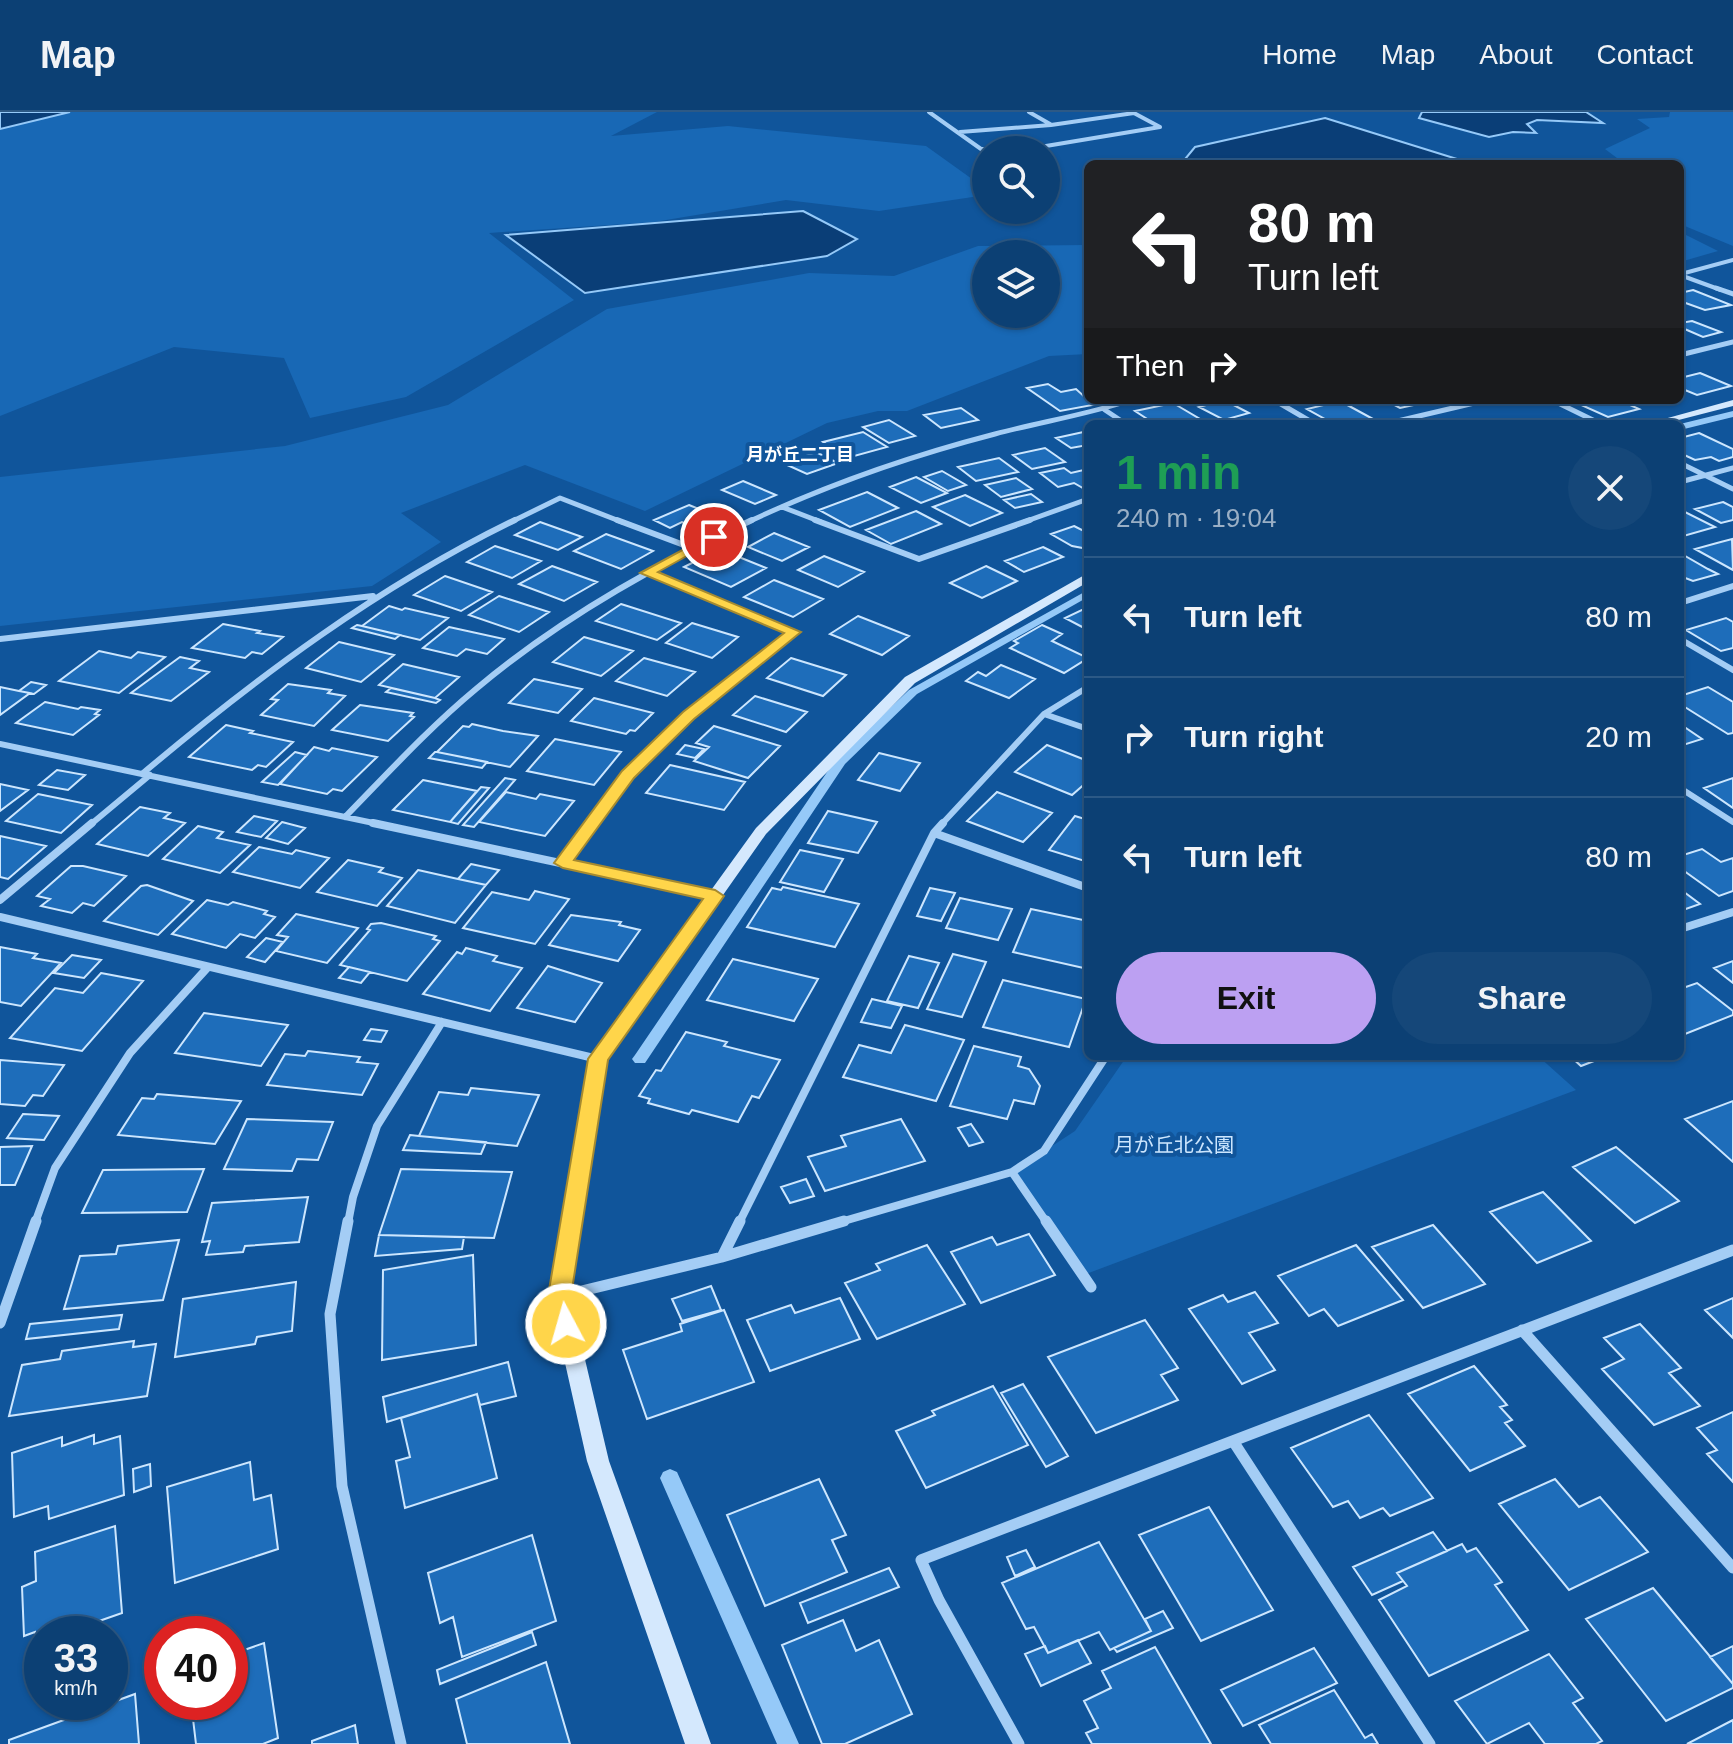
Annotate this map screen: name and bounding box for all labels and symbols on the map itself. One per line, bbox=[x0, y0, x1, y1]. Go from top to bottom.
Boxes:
district label: 月が丘二丁目 bbox=[746, 445, 854, 465]
pin bbox=[680, 503, 748, 571]
park label: 月が丘北公園 bbox=[1114, 1134, 1234, 1156]
position arrow bbox=[524, 1282, 608, 1366]
speed limit sign: 40 bbox=[144, 1616, 248, 1720]

